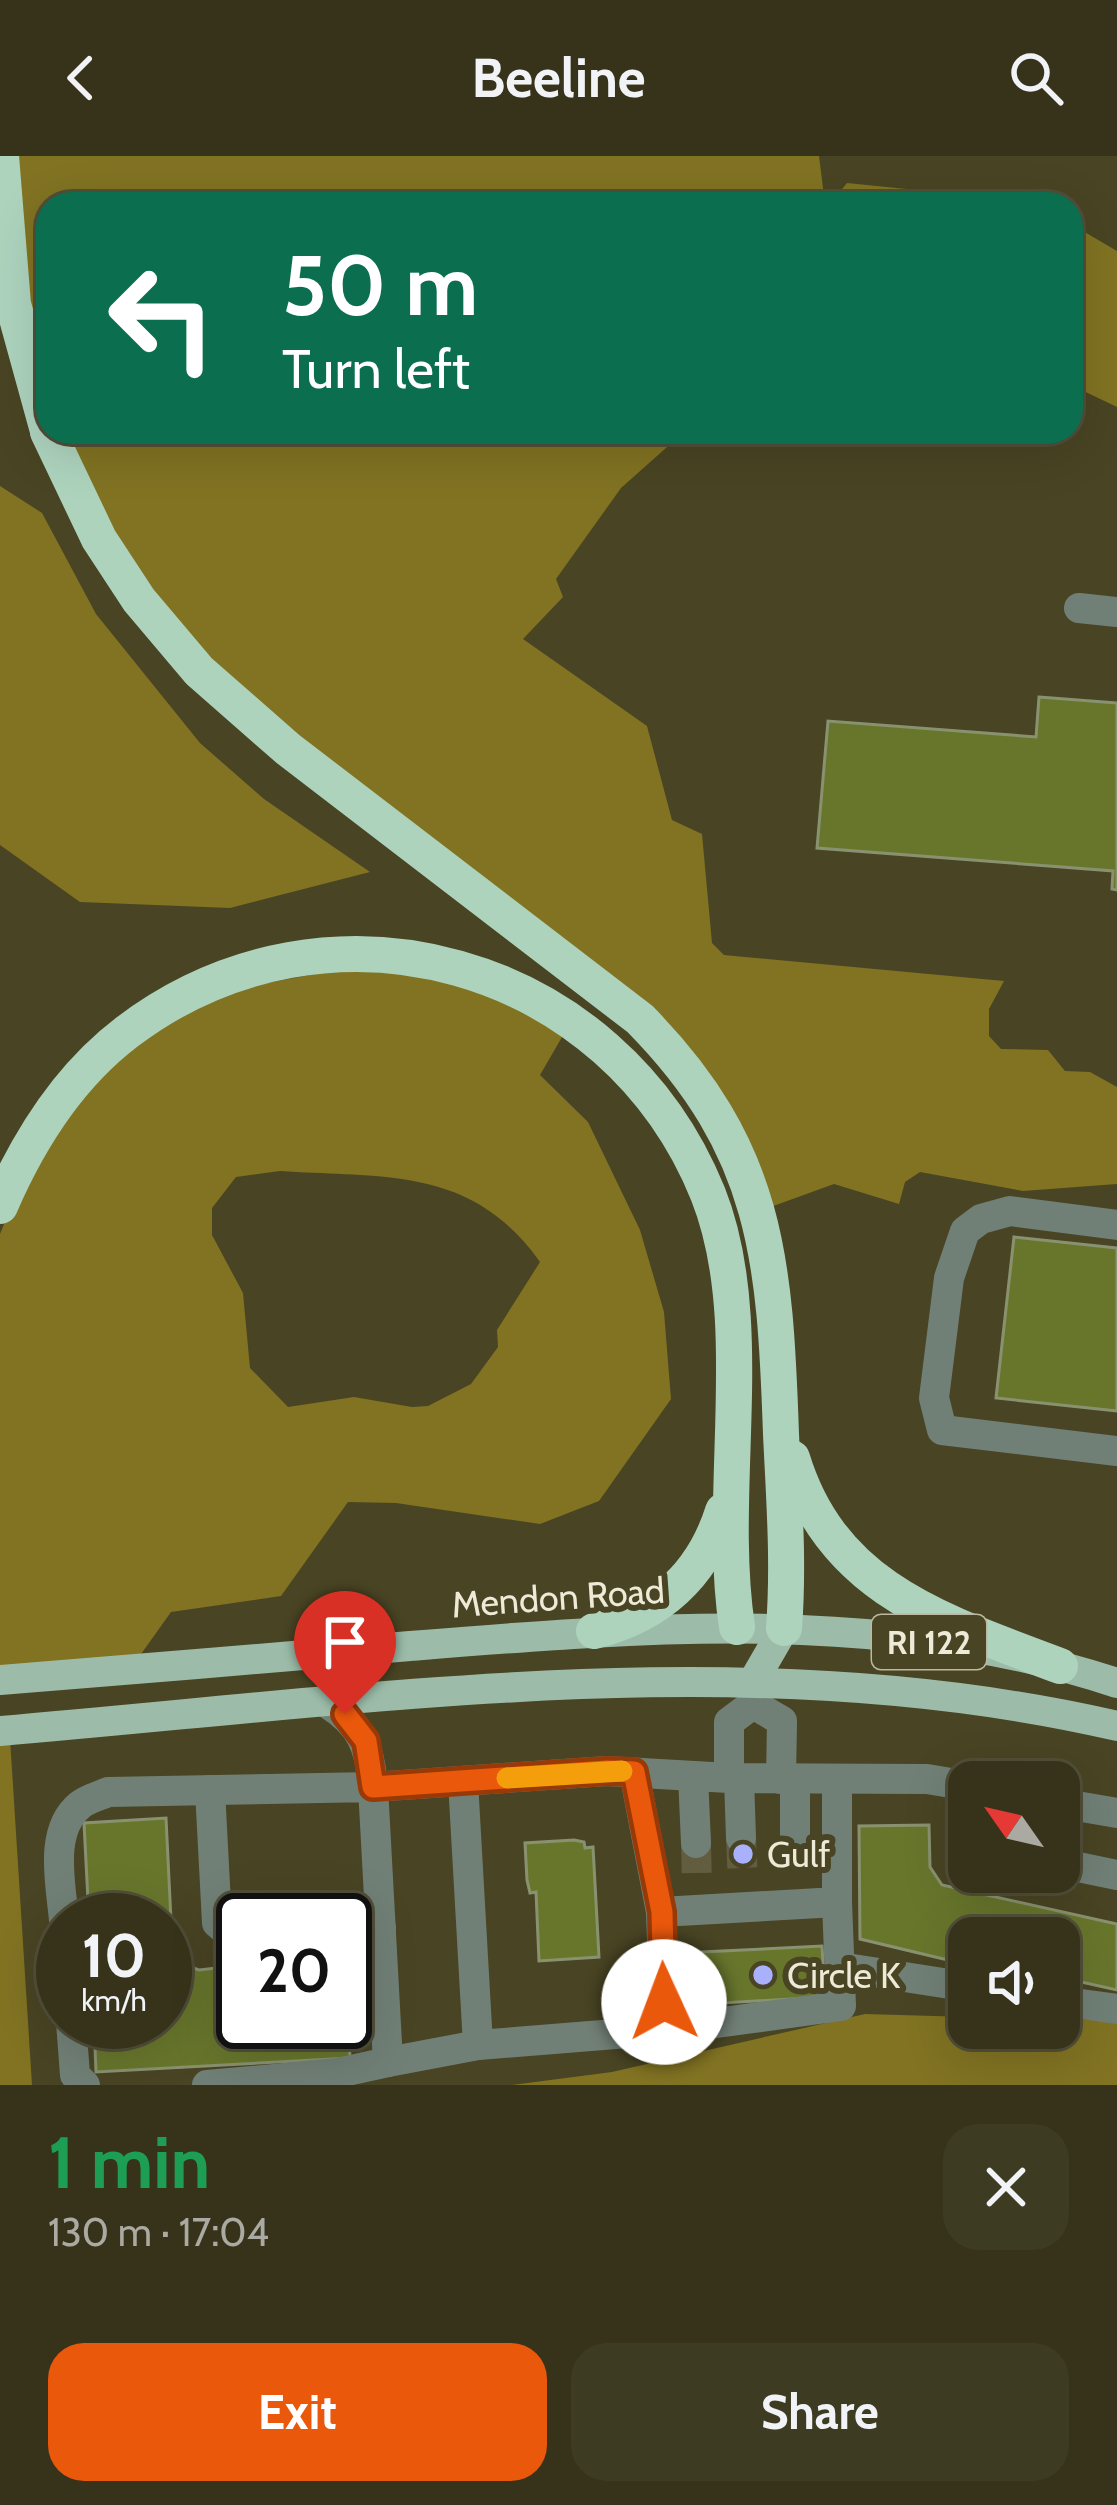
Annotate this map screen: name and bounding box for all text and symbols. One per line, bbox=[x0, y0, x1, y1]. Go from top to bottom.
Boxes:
icon: back bbox=[48, 45, 114, 111]
text: Beeline bbox=[471, 45, 646, 111]
icon: search bbox=[1003, 45, 1069, 111]
text: 50 m bbox=[282, 234, 478, 336]
icon: left bbox=[84, 240, 240, 396]
text: Turn left bbox=[282, 336, 470, 402]
street label: Mendon Road bbox=[450, 1568, 666, 1626]
pin bbox=[294, 1591, 396, 1714]
icon: arrive bbox=[312, 1609, 378, 1675]
road number: RI 122 bbox=[872, 1615, 986, 1669]
north arrow bbox=[948, 1761, 1080, 1893]
map controls bbox=[948, 1761, 1080, 2049]
place label: Gulf bbox=[767, 1832, 830, 1876]
marker: Gulf bbox=[730, 1841, 756, 1867]
speed limit sign: 20 bbox=[216, 1893, 372, 2049]
button: sound bbox=[948, 1917, 1080, 2049]
text: 10 bbox=[82, 1919, 146, 1992]
position arrow bbox=[601, 1939, 727, 2065]
place label: Circle K bbox=[787, 1953, 901, 1997]
marker: Circle K bbox=[750, 1962, 776, 1988]
text: km/h bbox=[81, 1982, 147, 2019]
text: 1 min bbox=[48, 2119, 210, 2206]
button: close bbox=[943, 2124, 1069, 2250]
text: 130 m · 17:04 bbox=[48, 2208, 269, 2256]
button: Exit bbox=[48, 2343, 547, 2481]
button: Share bbox=[571, 2343, 1069, 2481]

